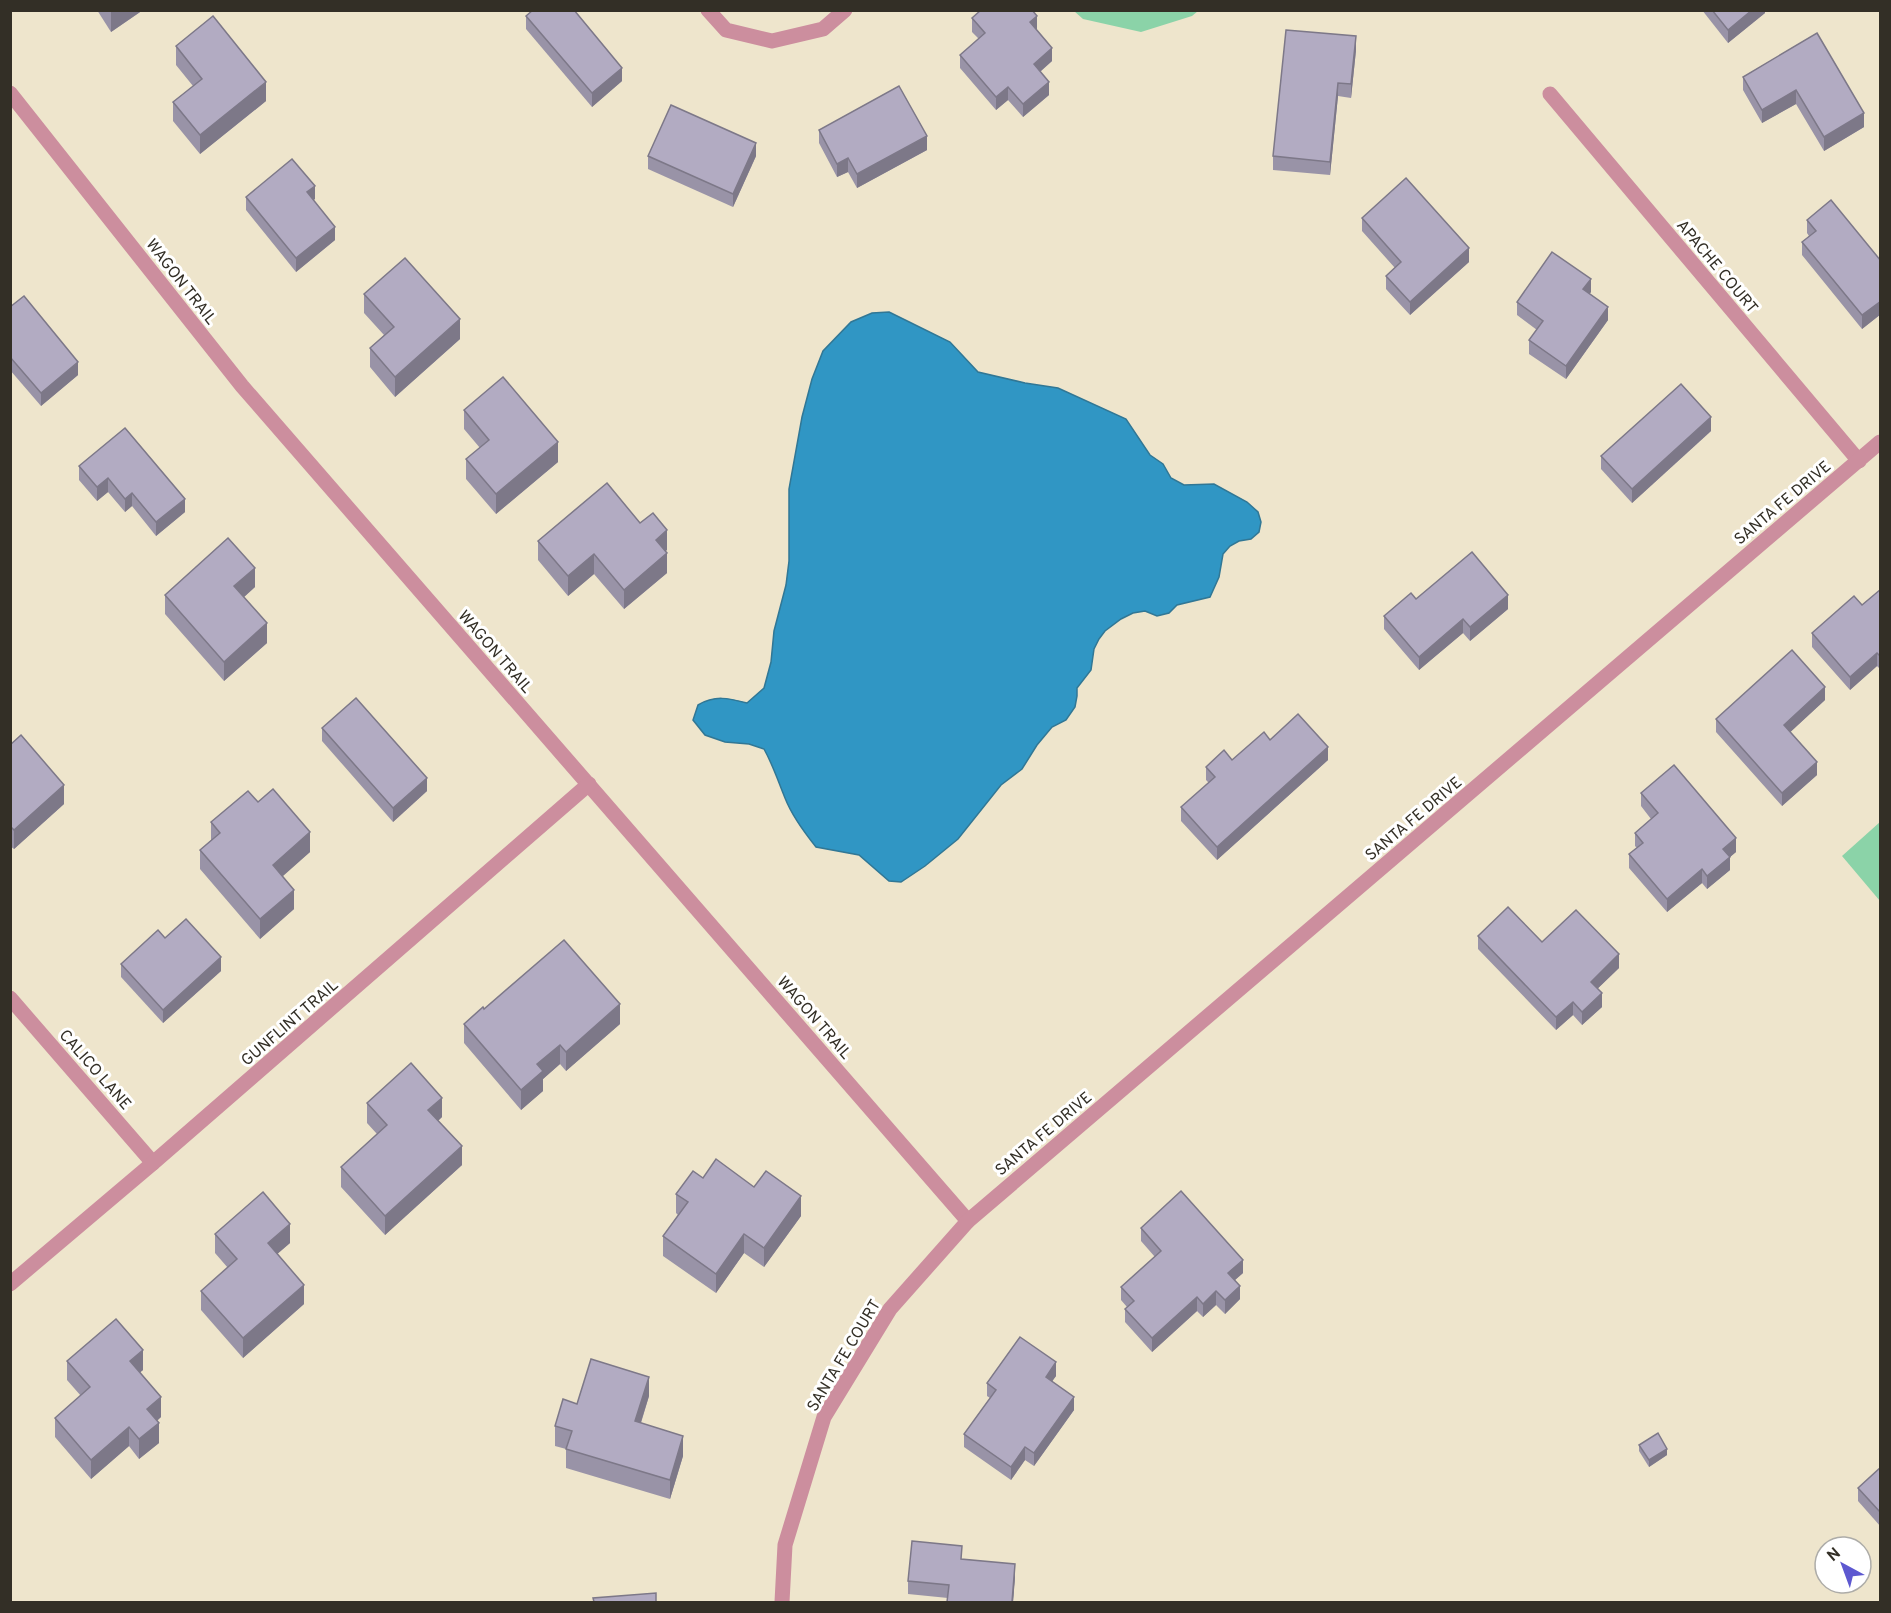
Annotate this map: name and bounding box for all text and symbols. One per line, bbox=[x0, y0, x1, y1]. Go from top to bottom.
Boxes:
street label: APACHE COURT bbox=[1671, 216, 1761, 318]
street label: WAGON TRAIL bbox=[141, 235, 220, 329]
street label: SANTA FE DRIVE bbox=[1731, 457, 1836, 550]
street label: WAGON TRAIL bbox=[453, 607, 536, 698]
street label: SANTA FE DRIVE bbox=[1362, 773, 1467, 866]
street label: WAGON TRAIL bbox=[772, 973, 855, 1064]
street label: GUNFLINT TRAIL bbox=[238, 976, 343, 1071]
street label: CALICO LANE bbox=[54, 1026, 135, 1115]
street label: SANTA FE DRIVE bbox=[992, 1088, 1097, 1181]
street label: SANTA FE COURT bbox=[803, 1296, 886, 1416]
north arrow bbox=[1813, 1535, 1873, 1595]
text: N bbox=[1824, 1544, 1845, 1567]

